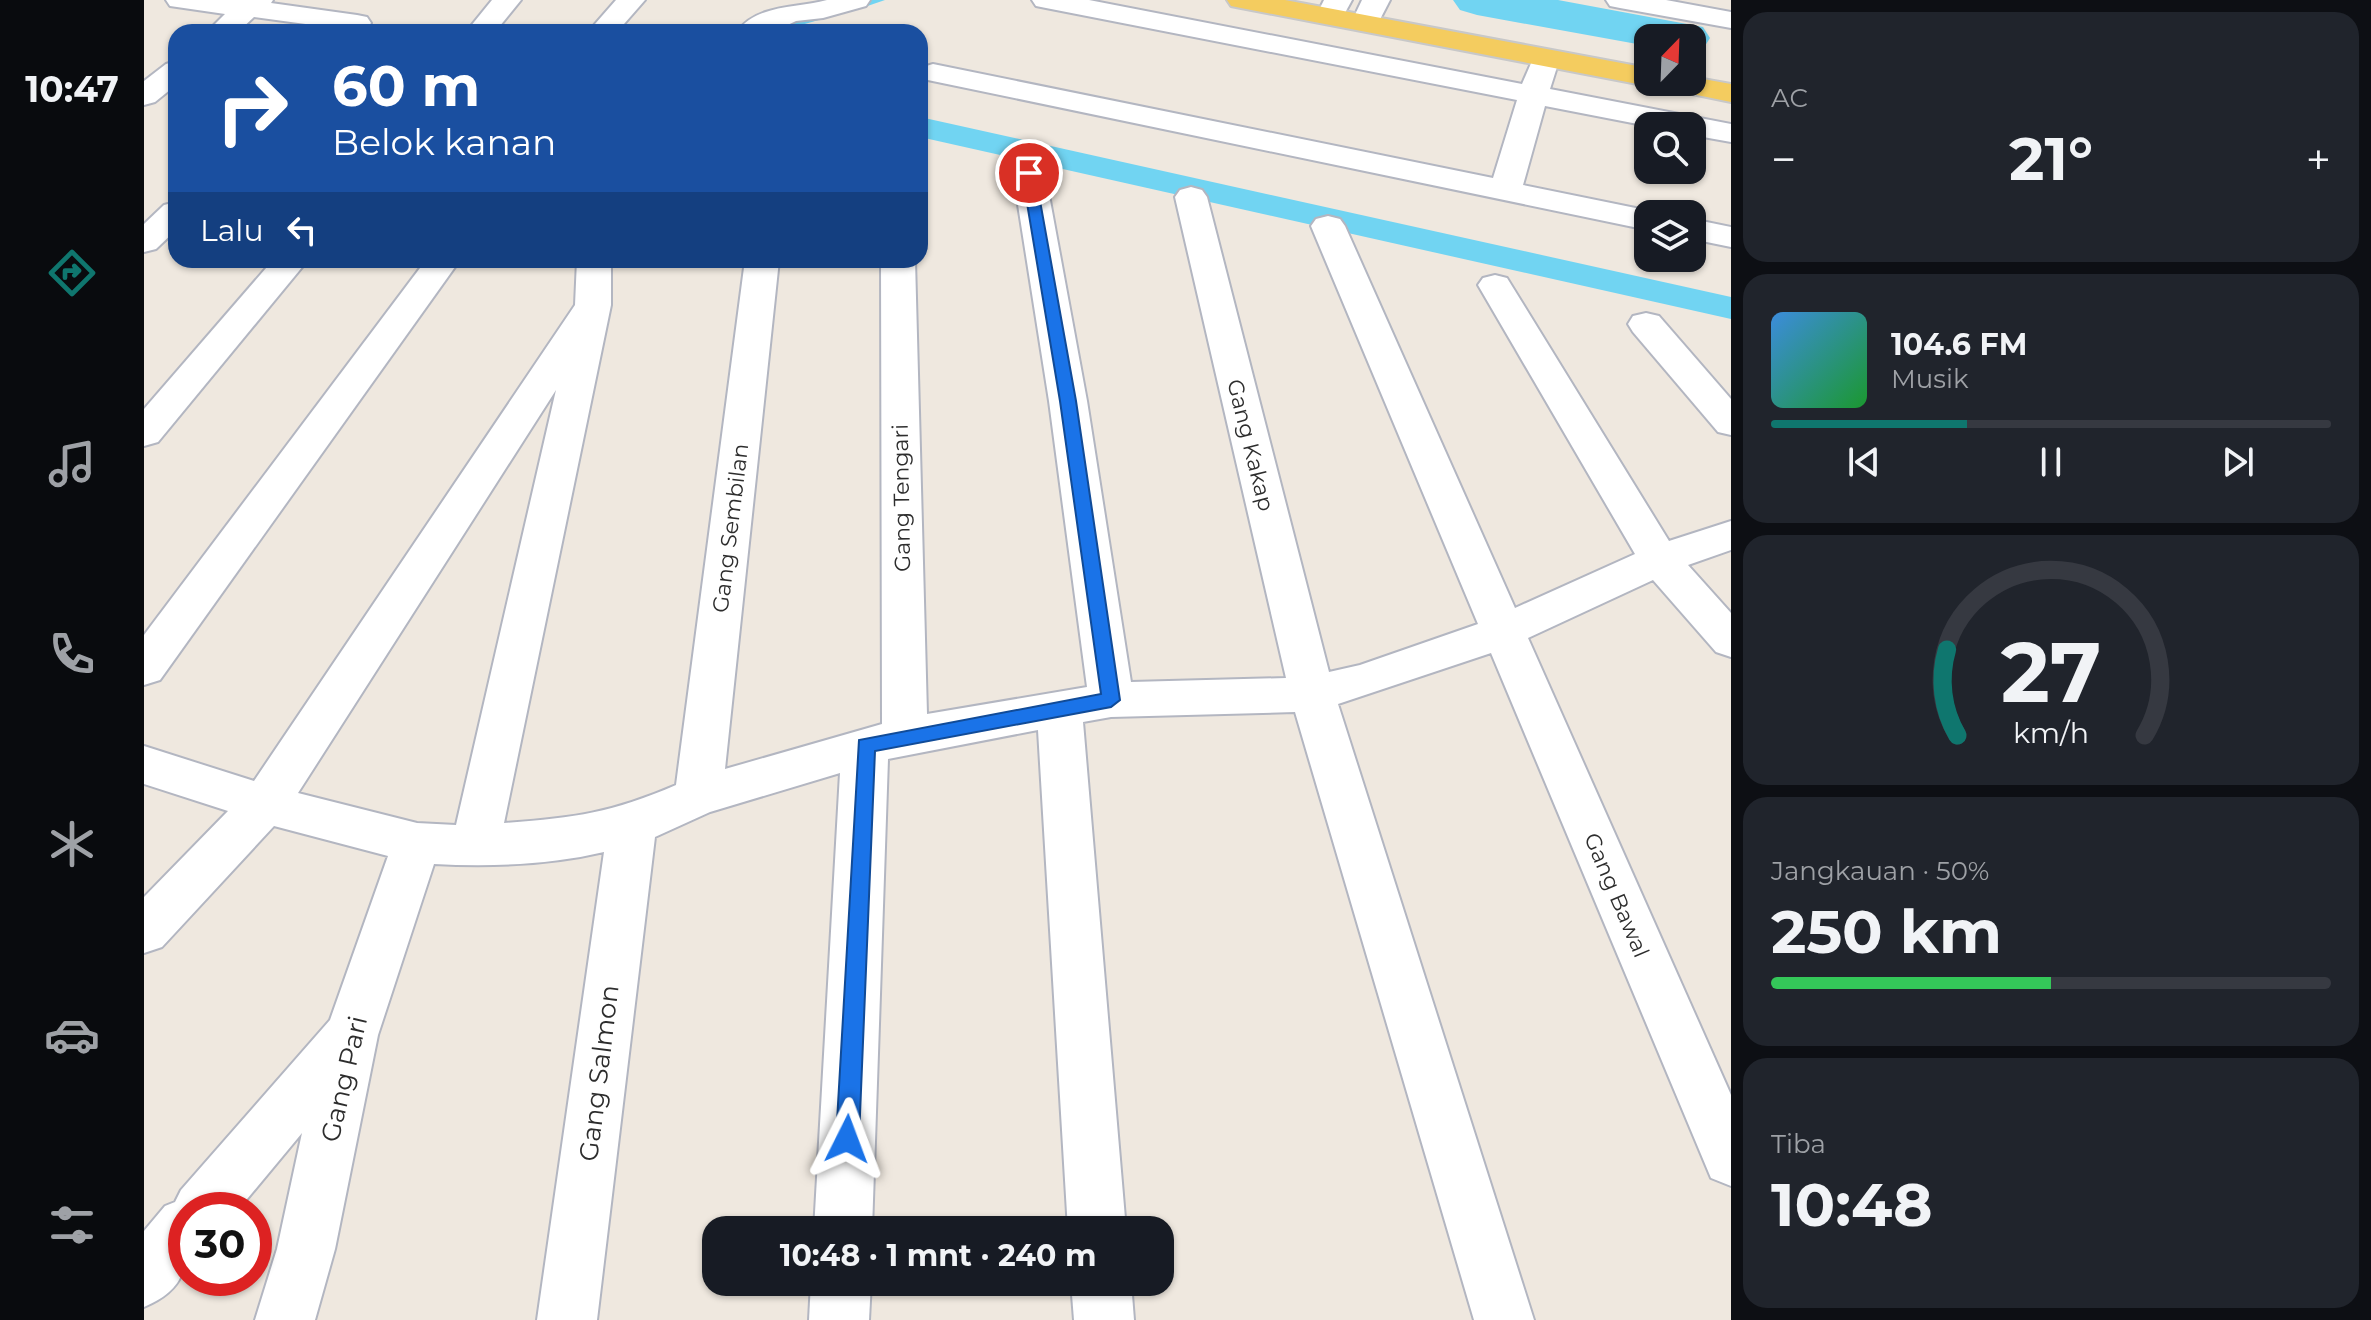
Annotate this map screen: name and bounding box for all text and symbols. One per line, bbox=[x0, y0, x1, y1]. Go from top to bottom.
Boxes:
north arrow bbox=[1634, 24, 1706, 96]
map controls bbox=[1634, 24, 1706, 272]
text: 60 m bbox=[332, 52, 480, 120]
icon: right bbox=[200, 56, 304, 160]
text: 10:47 bbox=[25, 67, 119, 111]
text: AC bbox=[1771, 82, 1808, 114]
button: search bbox=[1634, 112, 1706, 184]
text: Belok kanan bbox=[332, 120, 556, 164]
text: 21° bbox=[2009, 122, 2093, 195]
text: − bbox=[1771, 132, 1796, 186]
text: + bbox=[2306, 132, 2331, 186]
pin bbox=[995, 139, 1063, 207]
icon: arrive bbox=[1007, 151, 1051, 195]
button: layers bbox=[1634, 200, 1706, 272]
icon: left bbox=[280, 208, 324, 252]
text: Lalu bbox=[200, 212, 264, 249]
icon: directions bbox=[44, 245, 100, 301]
text: 104.6 FM bbox=[1891, 326, 2027, 363]
text: Musik bbox=[1891, 363, 1969, 395]
street label: Gang Kakap bbox=[1221, 376, 1280, 514]
street label: Gang Tengari bbox=[887, 424, 916, 572]
icon: music bbox=[44, 436, 100, 492]
icon: previous bbox=[1842, 440, 1886, 484]
icon: pause bbox=[2029, 440, 2073, 484]
icon: next bbox=[2216, 440, 2260, 484]
street label: Gang Sembilan bbox=[707, 442, 754, 614]
text: 27 bbox=[2001, 621, 2101, 723]
icon: phone bbox=[44, 626, 100, 682]
text: km/h bbox=[2013, 715, 2089, 750]
icon: climate bbox=[44, 816, 100, 872]
street label: Gang Bawal bbox=[1578, 829, 1655, 962]
text: Jangkauan · 50% bbox=[1771, 855, 1989, 887]
text: 250 km bbox=[1771, 895, 2002, 968]
street label: Gang Salmon bbox=[572, 983, 626, 1163]
icon: car bbox=[44, 1007, 100, 1063]
street label: Gang Pari bbox=[314, 1013, 374, 1145]
position arrow bbox=[805, 1097, 889, 1181]
text: Tiba bbox=[1771, 1128, 1826, 1160]
text: 10:48 bbox=[1771, 1168, 1933, 1241]
speed limit sign: 30 bbox=[168, 1192, 272, 1296]
icon: filters bbox=[44, 1197, 100, 1253]
text: 10:48 · 1 mnt · 240 m bbox=[780, 1237, 1096, 1274]

